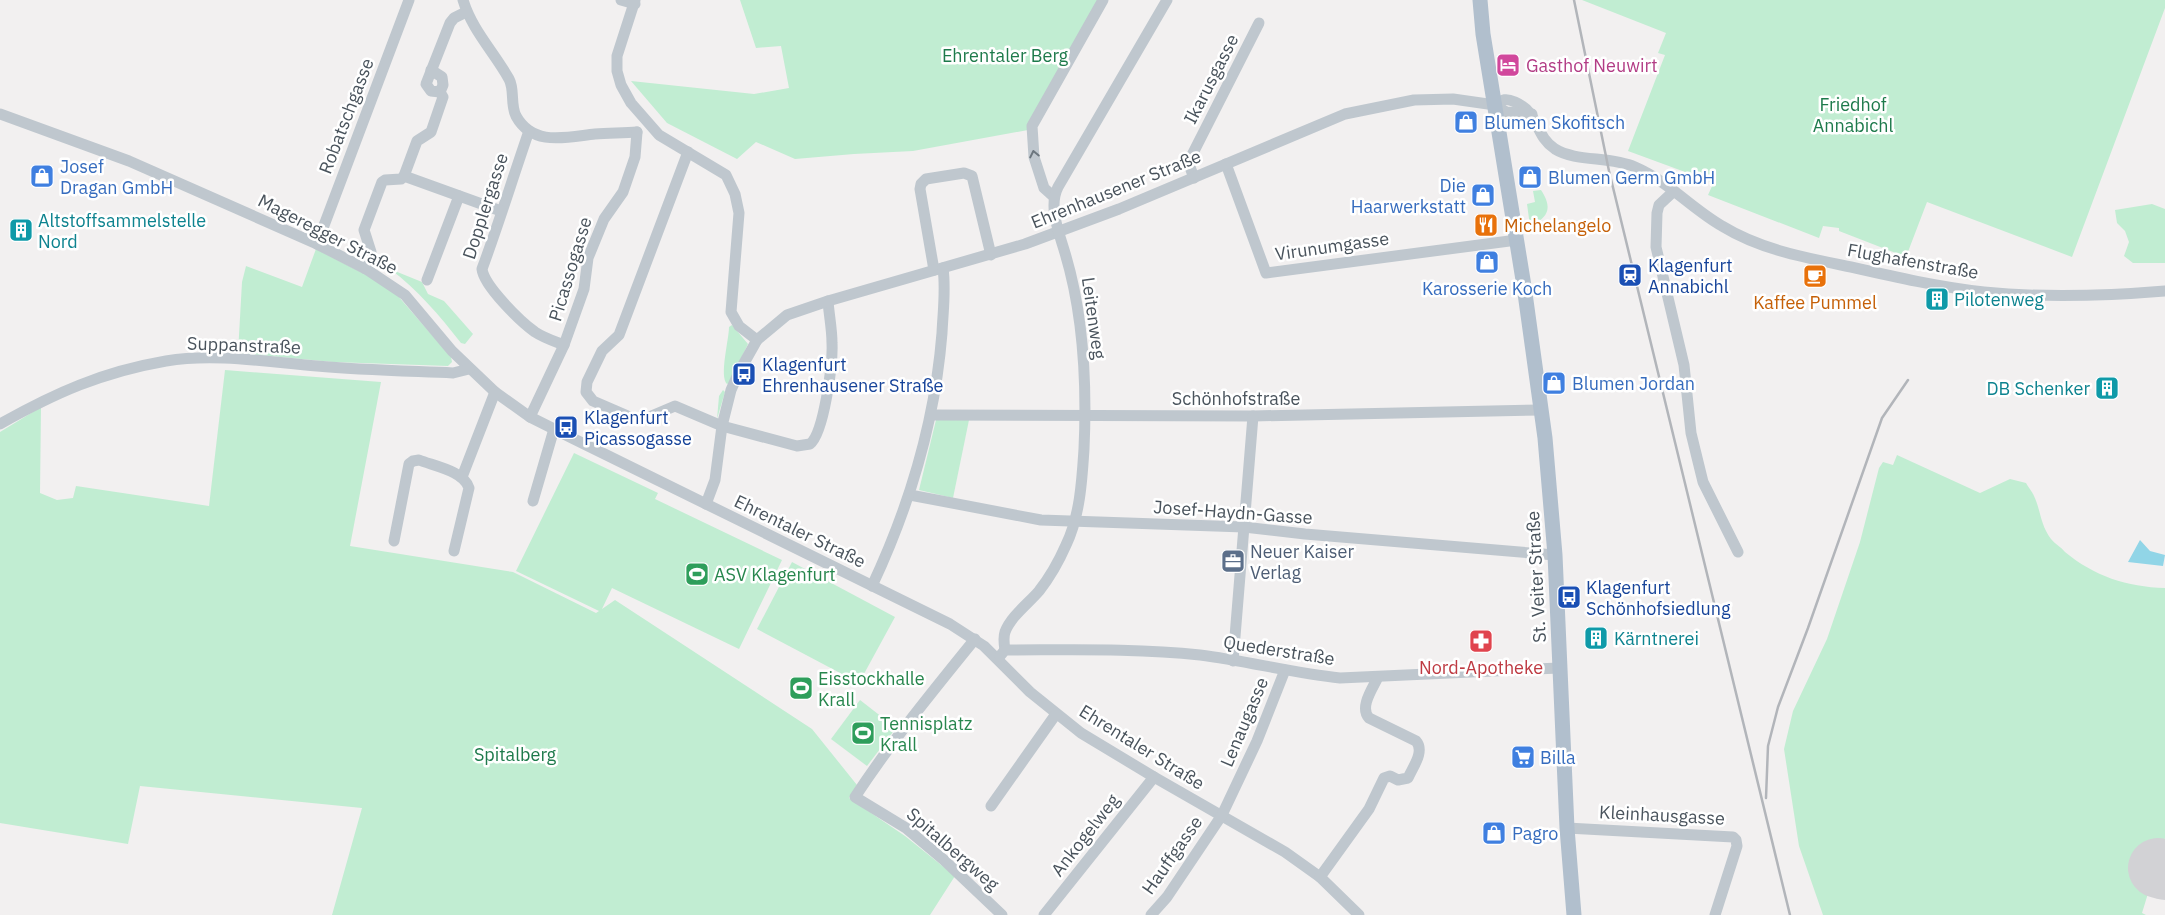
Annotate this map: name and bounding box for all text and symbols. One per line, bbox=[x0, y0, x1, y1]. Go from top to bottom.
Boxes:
street label: Ikarusgasse bbox=[1179, 30, 1244, 128]
park label: Ehrentaler Berg bbox=[942, 44, 1069, 67]
hotel icon: Gasthof Neuwirt bbox=[1495, 52, 1521, 78]
place label: Gasthof Neuwirt bbox=[1526, 54, 1658, 77]
street label: Robatschgasse bbox=[313, 55, 379, 177]
park label: Friedhof Annabichl bbox=[1813, 93, 1893, 137]
shop icon: Blumen Skofitsch bbox=[1453, 109, 1479, 135]
place label: Blumen Skofitsch bbox=[1484, 111, 1625, 134]
street label: Ehrenhausener Straße bbox=[1028, 144, 1204, 234]
street label: Dopplergasse bbox=[457, 150, 513, 262]
one-way arrow bbox=[1029, 150, 1040, 159]
place label: Josef Dragan GmbH bbox=[60, 155, 173, 199]
shop icon: Josef Dragan GmbH bbox=[29, 163, 55, 189]
shop icon: Blumen Germ GmbH bbox=[1517, 164, 1543, 190]
place label: Blumen Germ GmbH bbox=[1548, 166, 1715, 189]
place label: Die Haarwerkstatt bbox=[1351, 174, 1466, 218]
shop icon: Die Haarwerkstatt bbox=[1470, 182, 1496, 208]
street label: Mageregger Straße bbox=[254, 189, 402, 279]
place label: Altstoffsammelstelle Nord bbox=[38, 209, 206, 253]
restaurant icon: Michelangelo bbox=[1473, 212, 1499, 238]
street label: Picassogasse bbox=[543, 214, 597, 324]
place label: Michelangelo bbox=[1504, 214, 1611, 237]
building icon: Altstoffsammelstelle Nord bbox=[8, 217, 34, 243]
street label: Virunumgasse bbox=[1274, 227, 1391, 265]
street label: Flughafenstraße bbox=[1846, 238, 1981, 284]
shop icon: Karosserie Koch bbox=[1474, 249, 1500, 275]
place label: Klagenfurt Annabichl bbox=[1648, 254, 1732, 298]
station icon: Klagenfurt Annabichl bbox=[1617, 262, 1643, 288]
cafe icon: Kaffee Pummel bbox=[1802, 263, 1828, 289]
street label: Leitenweg bbox=[1077, 275, 1111, 361]
place label: Karosserie Koch bbox=[1422, 277, 1552, 300]
building icon: Pilotenweg bbox=[1924, 286, 1950, 312]
place label: Pilotenweg bbox=[1954, 288, 2044, 311]
place label: Kaffee Pummel bbox=[1753, 291, 1877, 314]
street label: Suppanstraße bbox=[187, 332, 301, 358]
place label: Klagenfurt Ehrenhausener Straße bbox=[762, 353, 943, 397]
bus stop icon: Klagenfurt Ehrenhausener Straße bbox=[731, 361, 757, 387]
shop icon: Blumen Jordan bbox=[1541, 370, 1567, 396]
place label: Blumen Jordan bbox=[1572, 372, 1695, 395]
building icon: DB Schenker bbox=[2094, 375, 2120, 401]
place label: DB Schenker bbox=[1986, 377, 2090, 400]
street label: Schönhofstraße bbox=[1172, 387, 1300, 410]
place label: Klagenfurt Picassogasse bbox=[584, 406, 692, 450]
bus stop icon: Klagenfurt Picassogasse bbox=[553, 414, 579, 440]
street label: Ehrentaler Straße bbox=[731, 489, 870, 573]
street label: Josef-Haydn-Gasse bbox=[1153, 495, 1314, 529]
street label: St. Veiter Straße bbox=[1521, 510, 1551, 644]
place label: Neuer Kaiser Verlag bbox=[1250, 540, 1354, 584]
office icon: Neuer Kaiser Verlag bbox=[1220, 548, 1246, 574]
sports icon: ASV Klagenfurt bbox=[684, 561, 710, 587]
place label: ASV Klagenfurt bbox=[714, 563, 836, 586]
place label: Klagenfurt Schönhofsiedlung bbox=[1586, 576, 1731, 620]
bus stop icon: Klagenfurt Schönhofsiedlung bbox=[1556, 584, 1582, 610]
building icon: Kärntnerei bbox=[1583, 625, 1609, 651]
place label: Kärntnerei bbox=[1614, 627, 1699, 650]
pharmacy icon: Nord-Apotheke bbox=[1468, 628, 1494, 654]
street label: Quederstraße bbox=[1222, 630, 1336, 670]
place label: Nord-Apotheke bbox=[1419, 656, 1543, 679]
place label: Eisstockhalle Krall bbox=[818, 667, 925, 711]
street label: Lenaugasse bbox=[1215, 674, 1273, 770]
sports icon: Eisstockhalle Krall bbox=[788, 675, 814, 701]
street label: Ehrentaler Straße bbox=[1075, 699, 1209, 795]
place label: Tennisplatz Krall bbox=[880, 712, 972, 756]
sports icon: Tennisplatz Krall bbox=[850, 720, 876, 746]
park label: Spitalberg bbox=[474, 743, 557, 766]
supermarket icon: Billa bbox=[1510, 744, 1536, 770]
place label: Billa bbox=[1540, 746, 1576, 769]
street label: Ankogelweg bbox=[1046, 789, 1125, 881]
street label: Kleinhausgasse bbox=[1599, 800, 1726, 830]
street label: Spitalbergweg bbox=[902, 802, 1004, 896]
street label: Hauffgasse bbox=[1137, 811, 1207, 899]
shop icon: Pagro bbox=[1481, 820, 1507, 846]
place label: Pagro bbox=[1512, 822, 1558, 845]

